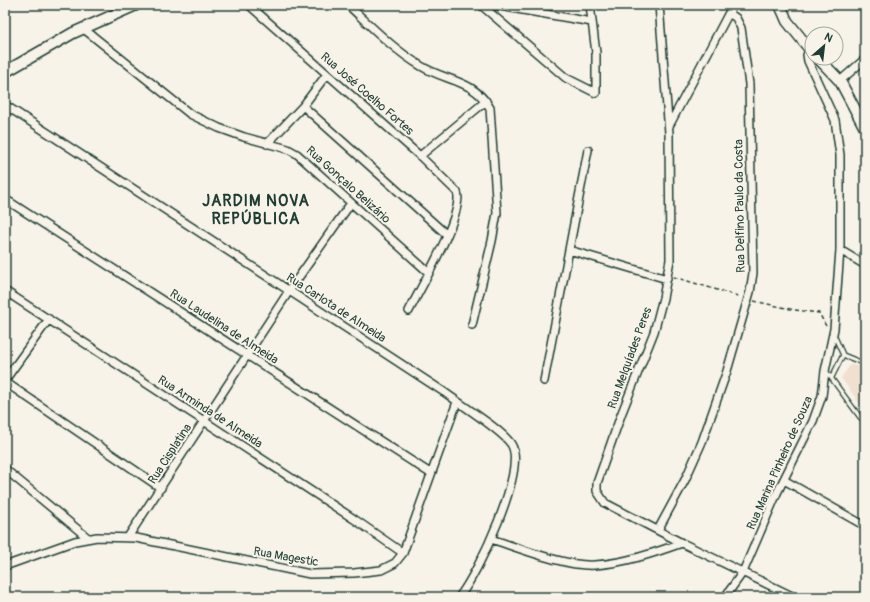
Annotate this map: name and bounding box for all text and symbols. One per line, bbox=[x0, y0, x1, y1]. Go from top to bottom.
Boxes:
north arrow bbox=[804, 26, 844, 66]
text: N bbox=[822, 30, 835, 45]
street label: Rua José Coelho Fortes bbox=[317, 49, 417, 139]
street label: Rua Delfino Paulo da Costa bbox=[731, 139, 749, 273]
street label: Rua Gonçalo Belizário bbox=[303, 143, 394, 227]
district label: JARDIM NOVA REPÚBLICA bbox=[202, 191, 310, 229]
street label: Rua Carlota de Almeida bbox=[283, 270, 389, 346]
street label: Rua Laudelina de Almeida bbox=[167, 286, 281, 368]
street label: Rua Melquíades Peres bbox=[605, 305, 656, 411]
street label: Rua Arminda de Almeida bbox=[155, 372, 266, 452]
street label: Rua Marina Pinheiro de Souza bbox=[744, 393, 816, 532]
street label: Rua Cisplatina bbox=[145, 421, 195, 487]
street label: Rua Magestic bbox=[252, 544, 320, 570]

